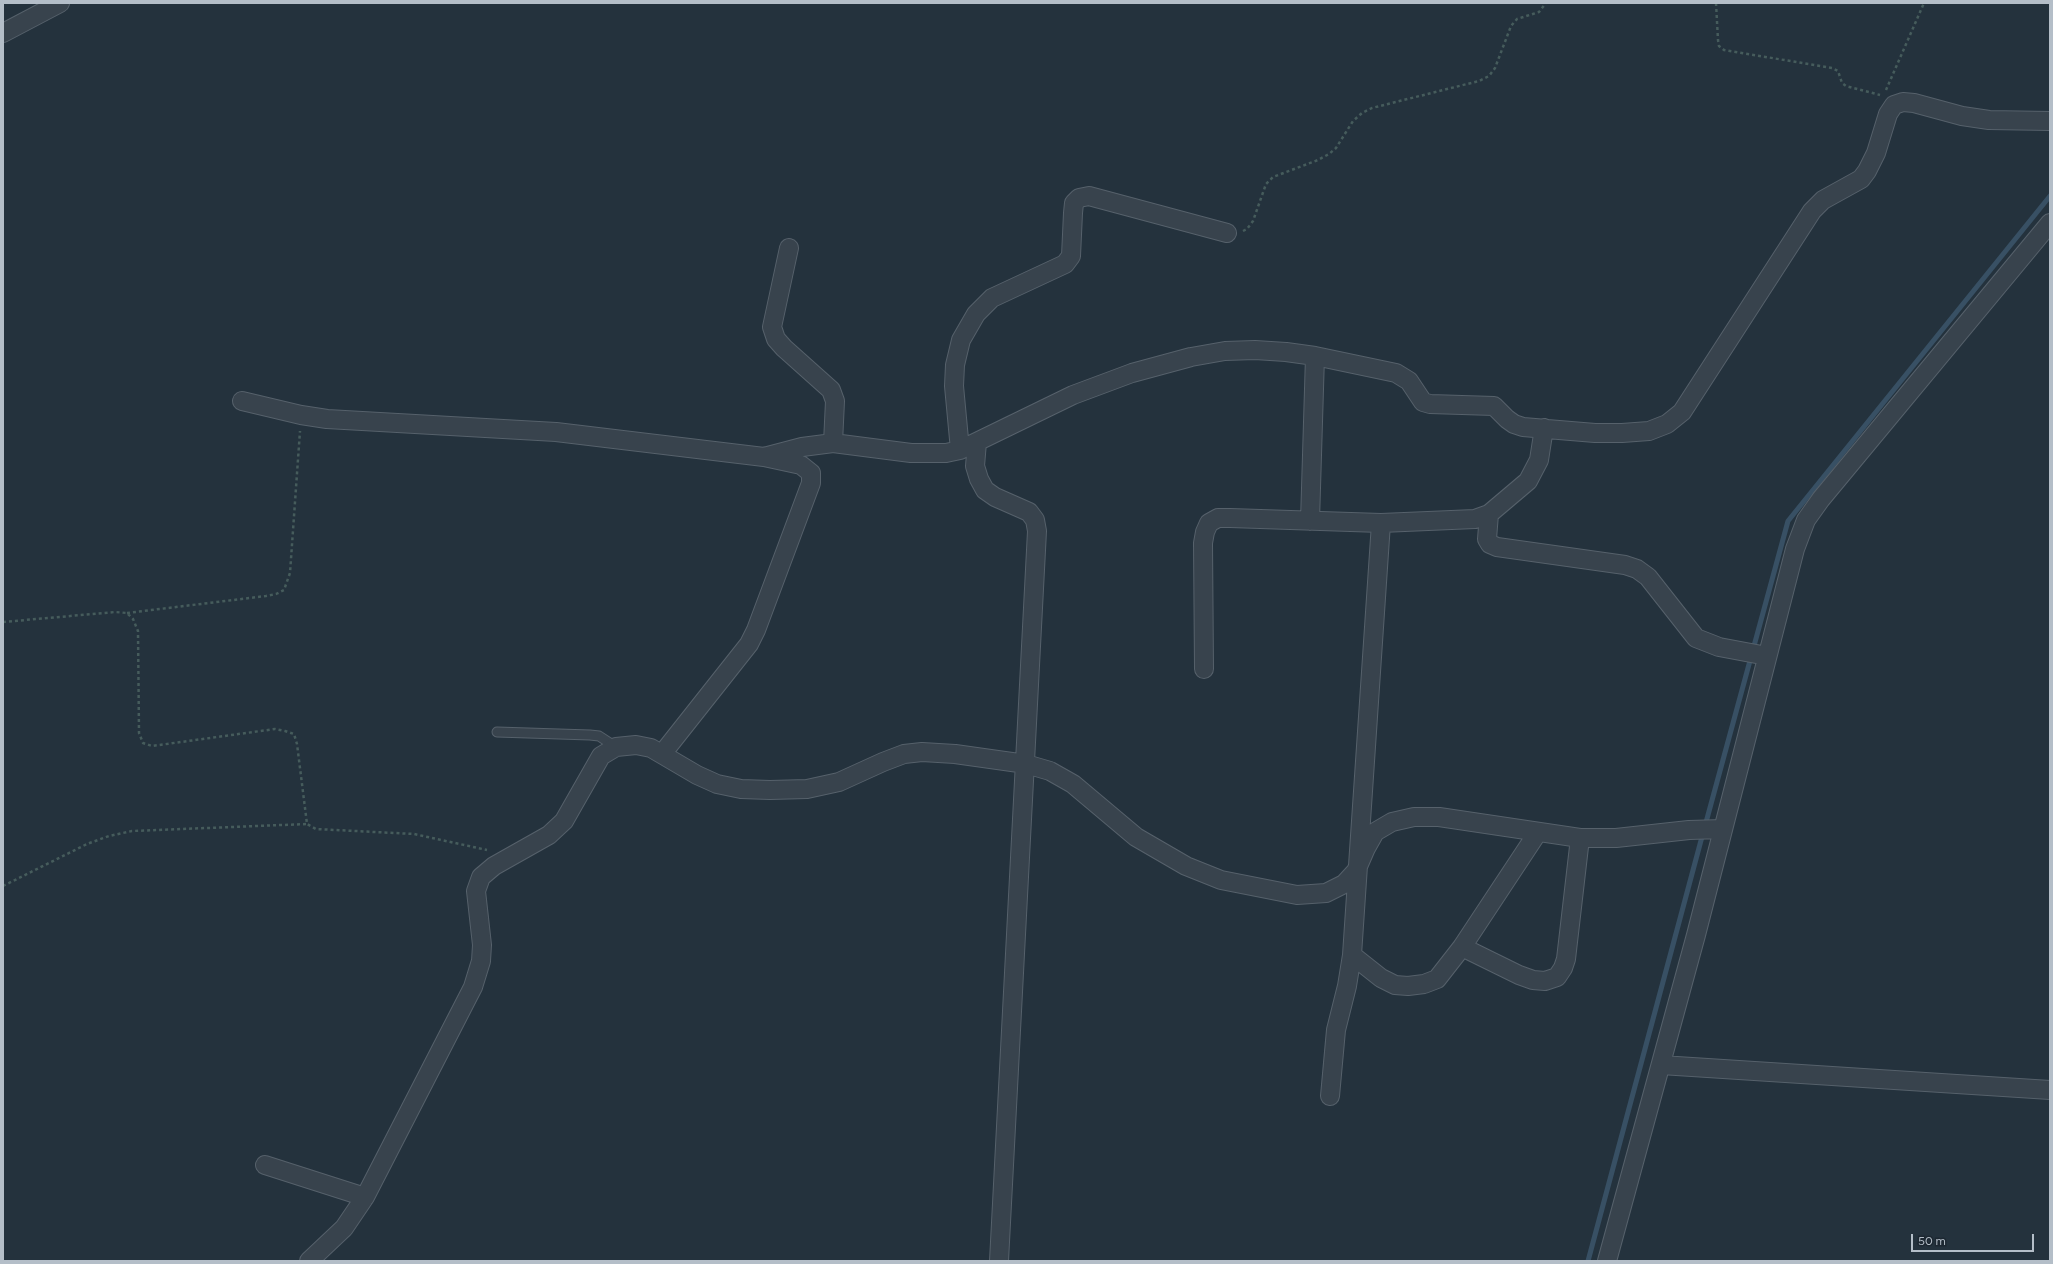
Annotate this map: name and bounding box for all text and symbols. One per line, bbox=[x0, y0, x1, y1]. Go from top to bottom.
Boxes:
scale bar bbox=[1913, 1226, 2036, 1252]
text: 50 m bbox=[1918, 1234, 1946, 1248]

